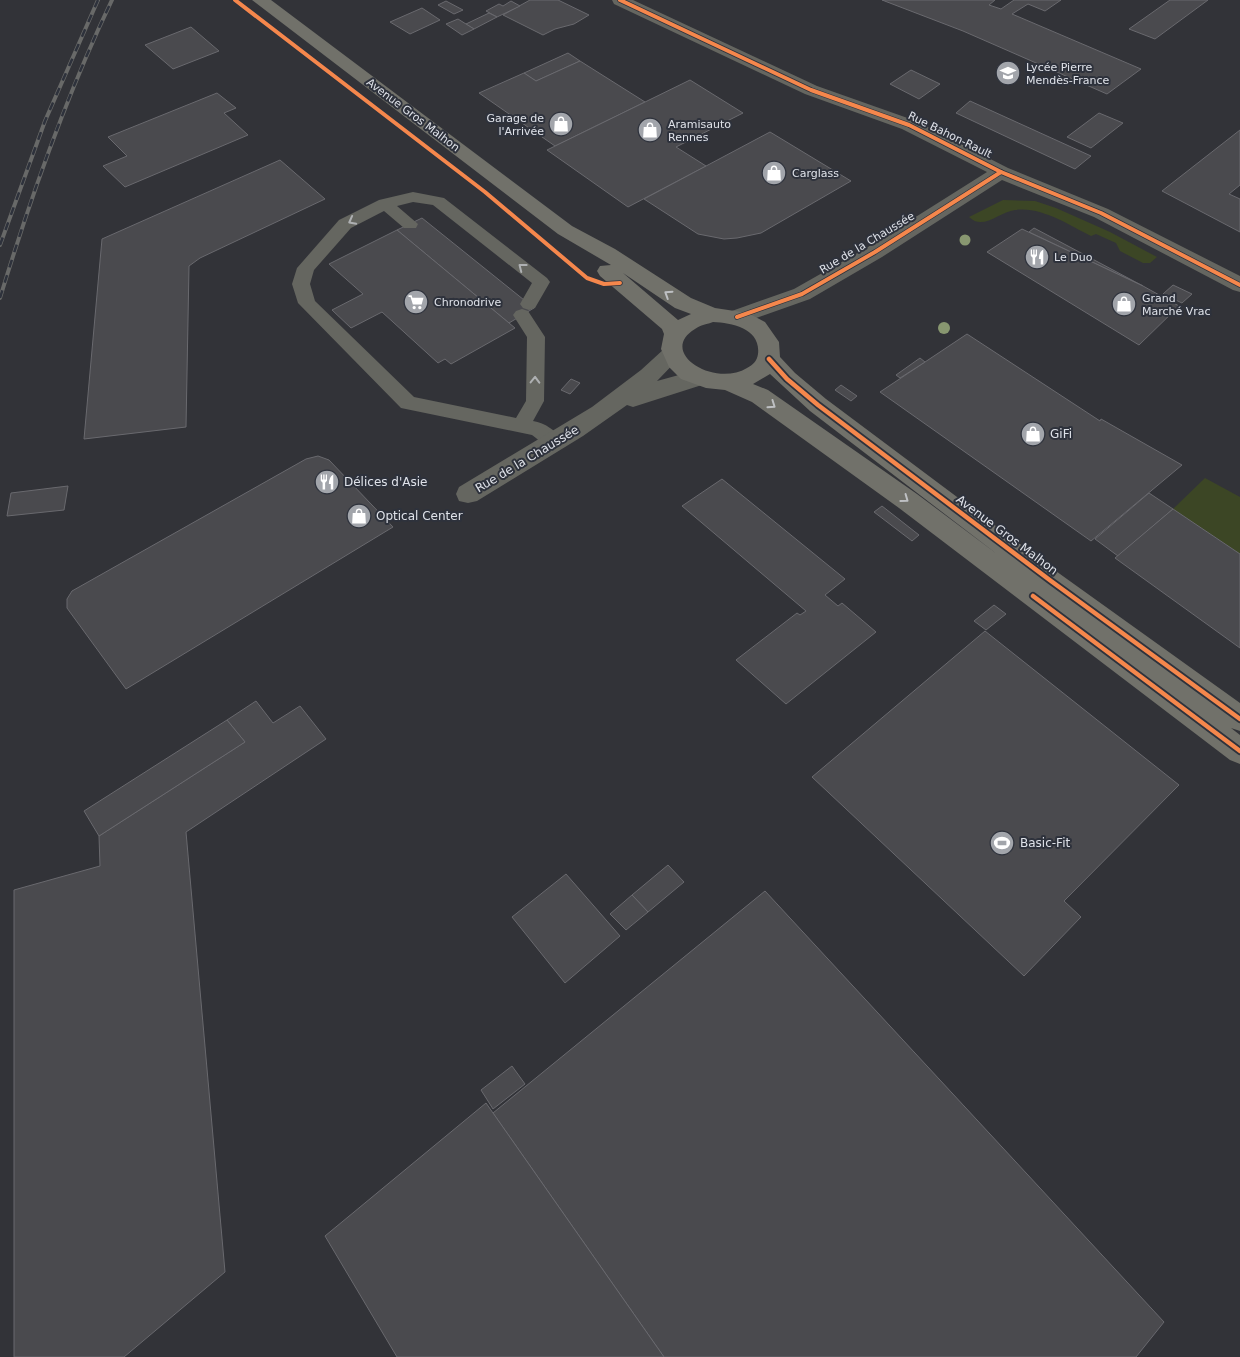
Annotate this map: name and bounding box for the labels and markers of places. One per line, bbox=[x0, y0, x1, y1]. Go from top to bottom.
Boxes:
school or university icon: Lycée Pierre Mendès-France bbox=[995, 60, 1021, 86]
place label: Lycée Pierre Mendès-France bbox=[1026, 61, 1109, 87]
shop icon: Garage de l'Arrivée bbox=[548, 111, 574, 137]
place label: Garage de l'Arrivée bbox=[486, 112, 544, 138]
shop icon: Aramisauto Rennes bbox=[637, 117, 663, 143]
place label: Aramisauto Rennes bbox=[668, 118, 731, 144]
shop icon: Carglass bbox=[761, 160, 787, 186]
place label: Carglass bbox=[792, 167, 839, 180]
restaurant icon: Le Duo bbox=[1024, 244, 1050, 270]
place label: Le Duo bbox=[1054, 251, 1093, 264]
supermarket icon: Chronodrive bbox=[403, 289, 429, 315]
shop icon: Grand Marché Vrac bbox=[1111, 291, 1137, 317]
place label: Grand Marché Vrac bbox=[1142, 292, 1211, 318]
place label: Chronodrive bbox=[434, 296, 501, 309]
shop icon: GiFi bbox=[1020, 421, 1046, 447]
place label: GiFi bbox=[1050, 427, 1072, 441]
restaurant icon: Délices d'Asie bbox=[314, 469, 340, 495]
place label: Délices d'Asie bbox=[344, 475, 427, 489]
shop icon: Optical Center bbox=[346, 503, 372, 529]
place label: Optical Center bbox=[376, 509, 463, 523]
sports icon: Basic-Fit bbox=[989, 830, 1015, 856]
place label: Basic-Fit bbox=[1020, 836, 1070, 850]

